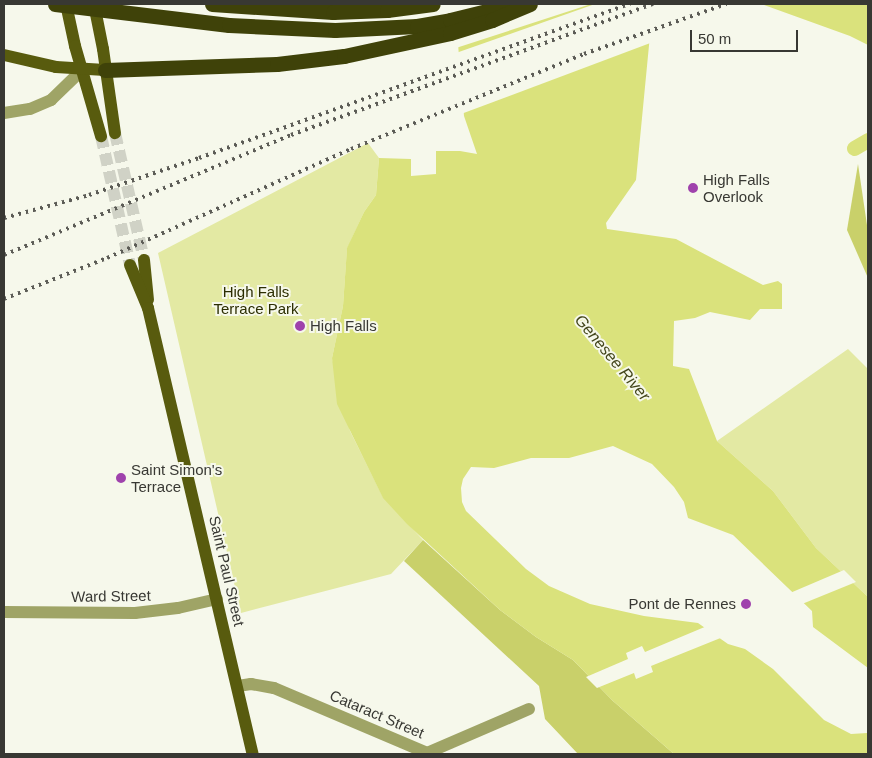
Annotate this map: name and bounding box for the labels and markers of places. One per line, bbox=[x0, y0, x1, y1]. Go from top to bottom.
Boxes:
place label: High Falls Overlook bbox=[703, 170, 770, 205]
marker: High Falls Overlook bbox=[687, 182, 699, 194]
place label: High Falls bbox=[310, 317, 377, 335]
marker: High Falls bbox=[294, 320, 306, 332]
place label: Saint Simon's Terrace bbox=[131, 460, 222, 495]
marker: Saint Simon's Terrace bbox=[115, 472, 127, 484]
place label: Pont de Rennes bbox=[628, 595, 736, 613]
marker: Pont de Rennes bbox=[740, 598, 752, 610]

